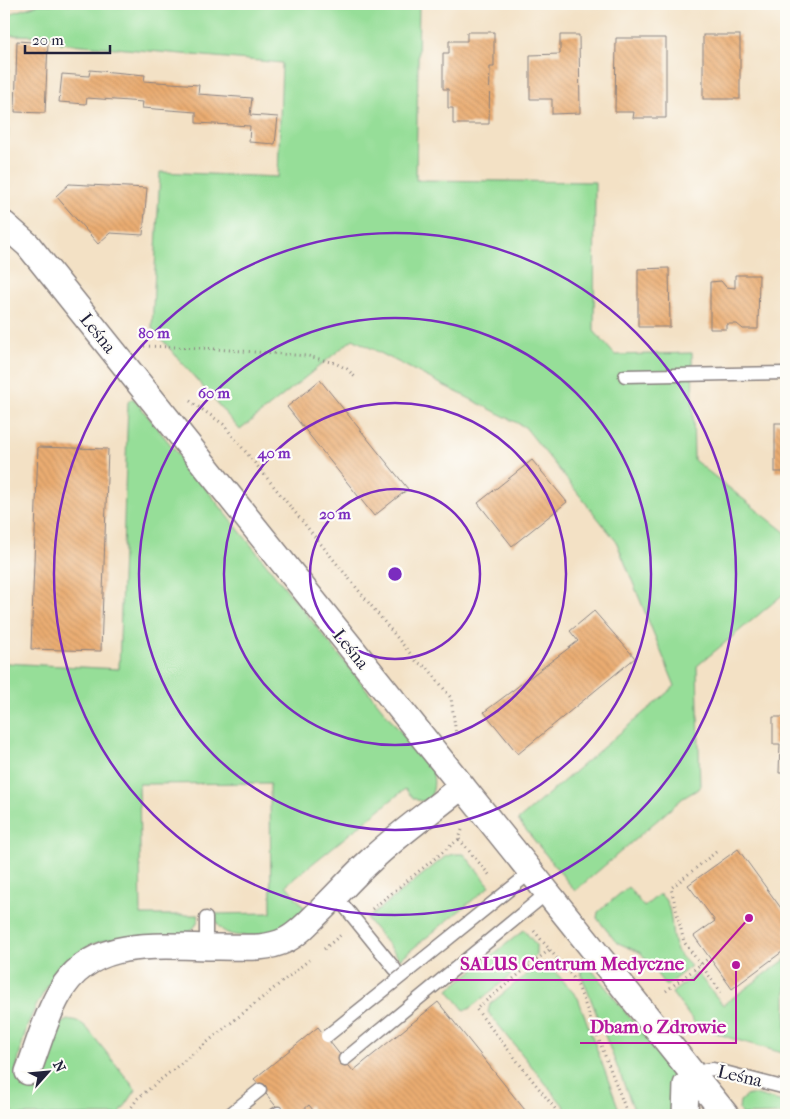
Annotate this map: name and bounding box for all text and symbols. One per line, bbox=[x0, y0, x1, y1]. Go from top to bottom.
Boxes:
scale bar bbox=[25, 22, 110, 54]
text: 20 m bbox=[32, 31, 64, 49]
street label: Leśna bbox=[75, 309, 120, 358]
text: 80 m bbox=[138, 324, 170, 342]
text: 60 m bbox=[198, 384, 231, 402]
text: 40 m bbox=[257, 444, 291, 462]
text: 20 m bbox=[319, 505, 351, 523]
centre of rings bbox=[386, 565, 404, 583]
street label: Leśna bbox=[328, 625, 373, 674]
callout: SALUS Centrum Medyczne bbox=[450, 946, 694, 980]
text: SALUS Centrum Medyczne bbox=[460, 953, 685, 975]
callout: Dbam o Zdrowie bbox=[580, 1009, 736, 1043]
text: Dbam o Zdrowie bbox=[590, 1016, 727, 1038]
north arrow bbox=[22, 1046, 72, 1096]
text: N bbox=[49, 1058, 69, 1075]
street label: Leśna bbox=[715, 1061, 765, 1092]

